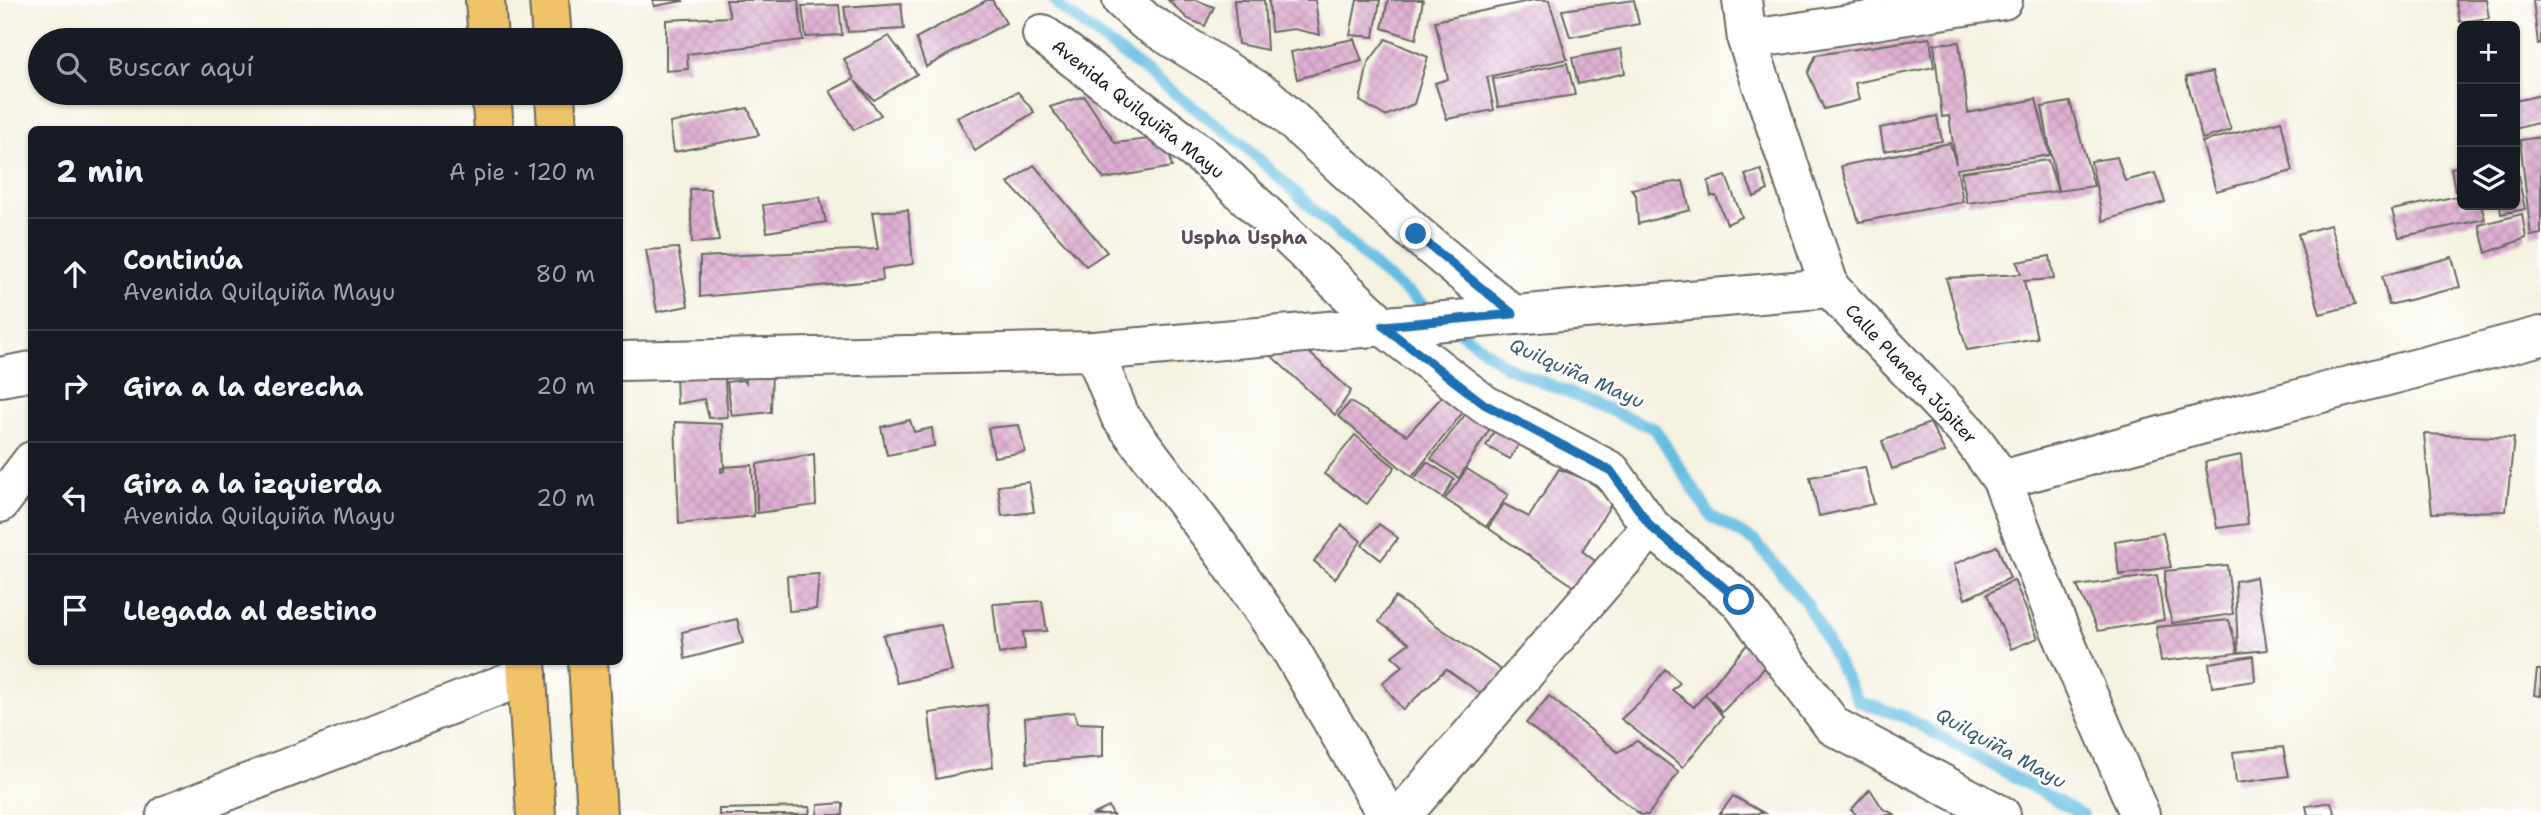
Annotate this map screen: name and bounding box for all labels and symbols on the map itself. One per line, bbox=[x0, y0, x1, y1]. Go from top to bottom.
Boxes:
street label: Avenida Quilquiña Mayu bbox=[1047, 34, 1229, 184]
route end bbox=[1400, 218, 1431, 249]
district label: Uspha Uspha bbox=[1181, 225, 1307, 250]
street label: Calle Planeta Júpiter bbox=[1840, 299, 1982, 449]
water label: Quilquiña Mayu bbox=[1506, 332, 1648, 414]
route start bbox=[1723, 584, 1754, 615]
water label: Quilquiña Mayu bbox=[1932, 702, 2070, 794]

